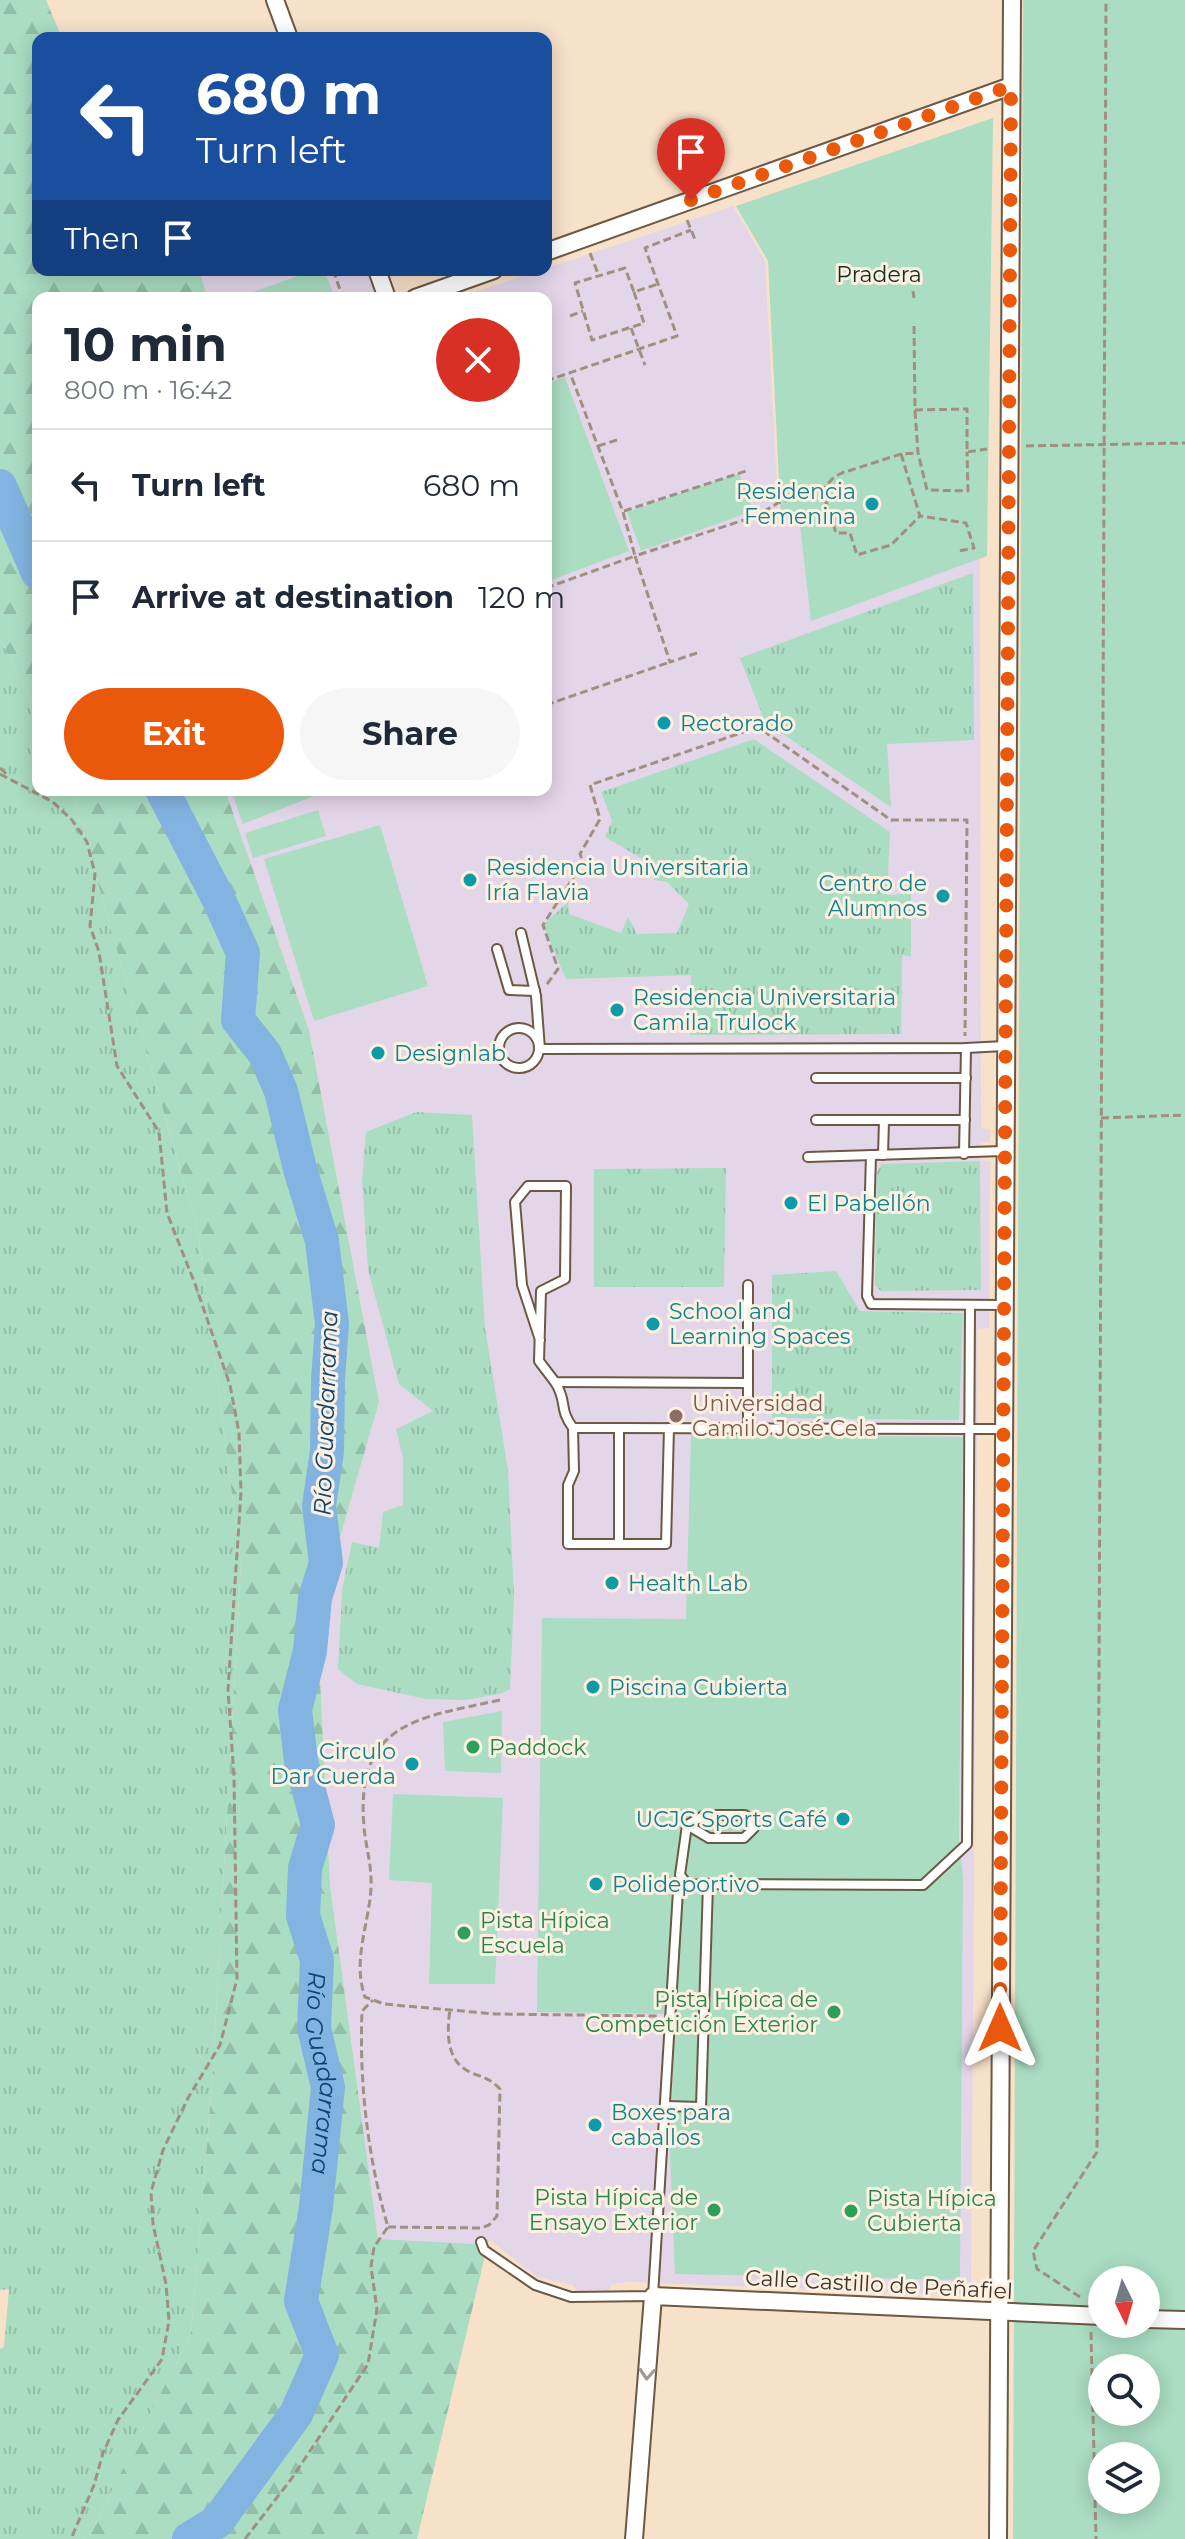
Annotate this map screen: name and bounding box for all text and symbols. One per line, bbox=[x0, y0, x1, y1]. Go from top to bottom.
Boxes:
text: 680 m bbox=[196, 60, 381, 128]
icon: left bbox=[64, 64, 168, 168]
pin bbox=[657, 118, 725, 200]
text: Turn left bbox=[196, 128, 347, 172]
icon: arrive bbox=[669, 130, 713, 174]
icon: arrive bbox=[156, 216, 200, 260]
text: Then bbox=[64, 220, 140, 257]
park label: Pradera bbox=[836, 261, 922, 288]
text: 10 min bbox=[64, 315, 227, 373]
button: close bbox=[436, 318, 520, 402]
text: 800 m · 16:42 bbox=[64, 374, 232, 406]
icon: left bbox=[64, 463, 108, 507]
text: Turn left bbox=[132, 467, 265, 504]
text: 680 m bbox=[423, 467, 520, 504]
place label: Residencia Femenina bbox=[736, 478, 856, 530]
marker: Residencia Femenina bbox=[863, 495, 881, 513]
icon: arrive bbox=[64, 575, 108, 619]
text: Arrive at destination bbox=[132, 579, 454, 616]
text: 120 m bbox=[478, 579, 565, 616]
button: Exit bbox=[64, 688, 284, 780]
button: Share bbox=[300, 688, 520, 780]
place label: Rectorado bbox=[680, 710, 794, 737]
marker: Rectorado bbox=[655, 714, 673, 732]
place label: Residencia Universitaria Iría Flavia bbox=[486, 854, 749, 906]
place label: Centro de Alumnos bbox=[819, 870, 927, 922]
marker: Residencia Universitaria Iría Flavia bbox=[461, 871, 479, 889]
marker: Centro de Alumnos bbox=[934, 887, 952, 905]
place label: Residencia Universitaria Camila Trulock bbox=[633, 984, 896, 1036]
marker: Residencia Universitaria Camila Trulock bbox=[608, 1001, 626, 1019]
place label: Designlab bbox=[394, 1040, 506, 1067]
marker: Designlab bbox=[369, 1044, 387, 1062]
place label: El Pabellón bbox=[807, 1190, 931, 1217]
marker: El Pabellón bbox=[782, 1194, 800, 1212]
place label: School and Learning Spaces bbox=[669, 1298, 851, 1350]
water label: Río Guadarrama bbox=[307, 1310, 344, 1516]
marker: School and Learning Spaces bbox=[644, 1315, 662, 1333]
place label: Universidad Camilo José Cela bbox=[692, 1390, 877, 1442]
marker: Universidad Camilo José Cela bbox=[667, 1407, 685, 1425]
place label: Health Lab bbox=[628, 1570, 748, 1597]
marker: Health Lab bbox=[603, 1574, 621, 1592]
place label: Piscina Cubierta bbox=[609, 1674, 788, 1701]
marker: Piscina Cubierta bbox=[584, 1678, 602, 1696]
place label: Paddock bbox=[489, 1734, 587, 1761]
place label: Circulo Dar Cuerda bbox=[271, 1738, 396, 1790]
marker: Paddock bbox=[464, 1738, 482, 1756]
marker: Circulo Dar Cuerda bbox=[403, 1755, 421, 1773]
place label: UCJC Sports Café bbox=[636, 1806, 827, 1833]
marker: UCJC Sports Café bbox=[834, 1810, 852, 1828]
place label: Polideportivo bbox=[612, 1871, 759, 1898]
marker: Polideportivo bbox=[587, 1875, 605, 1893]
place label: Pista Hípica Escuela bbox=[480, 1907, 610, 1959]
marker: Pista Hípica Escuela bbox=[455, 1924, 473, 1942]
water label: Río Guadarrama bbox=[300, 1971, 343, 2176]
place label: Pista Hípica de Competición Exterior bbox=[585, 1986, 818, 2038]
position arrow bbox=[958, 1986, 1042, 2070]
marker: Pista Hípica de Competición Exterior bbox=[825, 2003, 843, 2021]
place label: Boxes para caballos bbox=[611, 2099, 731, 2151]
marker: Boxes para caballos bbox=[586, 2116, 604, 2134]
place label: Pista Hípica de Ensayo Exterior bbox=[529, 2184, 698, 2236]
place label: Pista Hípica Cubierta bbox=[867, 2185, 997, 2237]
marker: Pista Hípica de Ensayo Exterior bbox=[705, 2201, 723, 2219]
marker: Pista Hípica Cubierta bbox=[842, 2202, 860, 2220]
street label: Calle Castillo de Peñafiel bbox=[744, 2264, 1013, 2305]
north arrow bbox=[1088, 2266, 1160, 2338]
map controls bbox=[1088, 2266, 1160, 2514]
button: search bbox=[1088, 2354, 1160, 2426]
one-way arrow bbox=[639, 2368, 656, 2381]
button: layers bbox=[1088, 2442, 1160, 2514]

